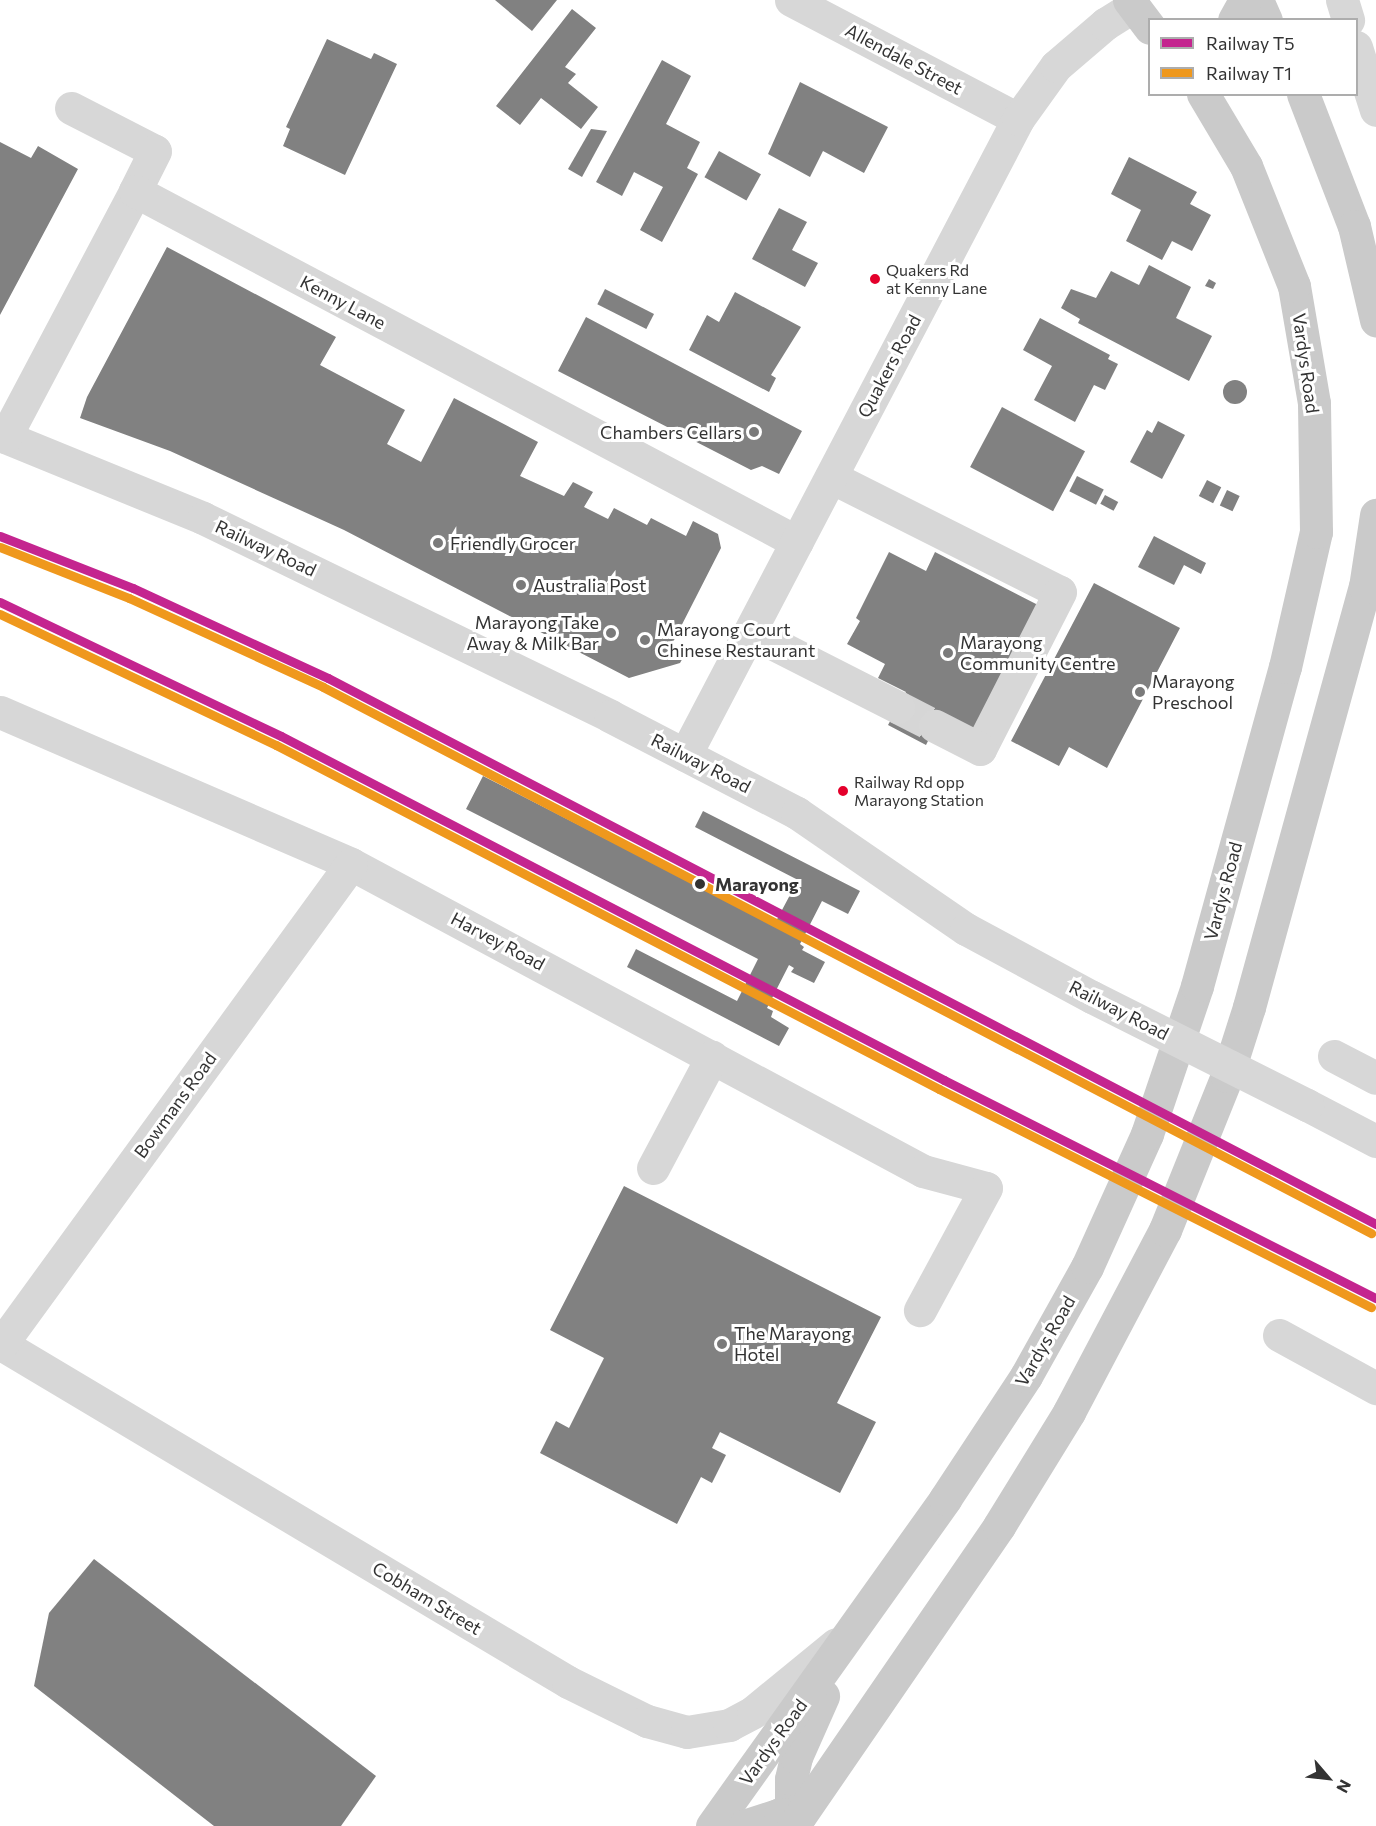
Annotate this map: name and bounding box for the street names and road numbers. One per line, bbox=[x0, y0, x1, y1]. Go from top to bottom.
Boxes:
street label: Allendale Street bbox=[842, 19, 966, 99]
street label: Kenny Lane bbox=[297, 270, 389, 334]
street label: Quakers Road bbox=[853, 311, 925, 421]
street label: Vardys Road bbox=[1288, 311, 1324, 415]
street label: Railway Road bbox=[212, 515, 320, 581]
street label: Railway Road bbox=[648, 729, 754, 797]
street label: Vardys Road bbox=[1199, 839, 1247, 943]
street label: Harvey Road bbox=[447, 907, 549, 975]
street label: Railway Road bbox=[1066, 976, 1172, 1044]
street label: Bowmans Road bbox=[129, 1048, 221, 1162]
street label: Vardys Road bbox=[1010, 1292, 1080, 1390]
street label: Cobham Street bbox=[369, 1557, 485, 1639]
street label: Vardys Road bbox=[735, 1695, 811, 1789]

